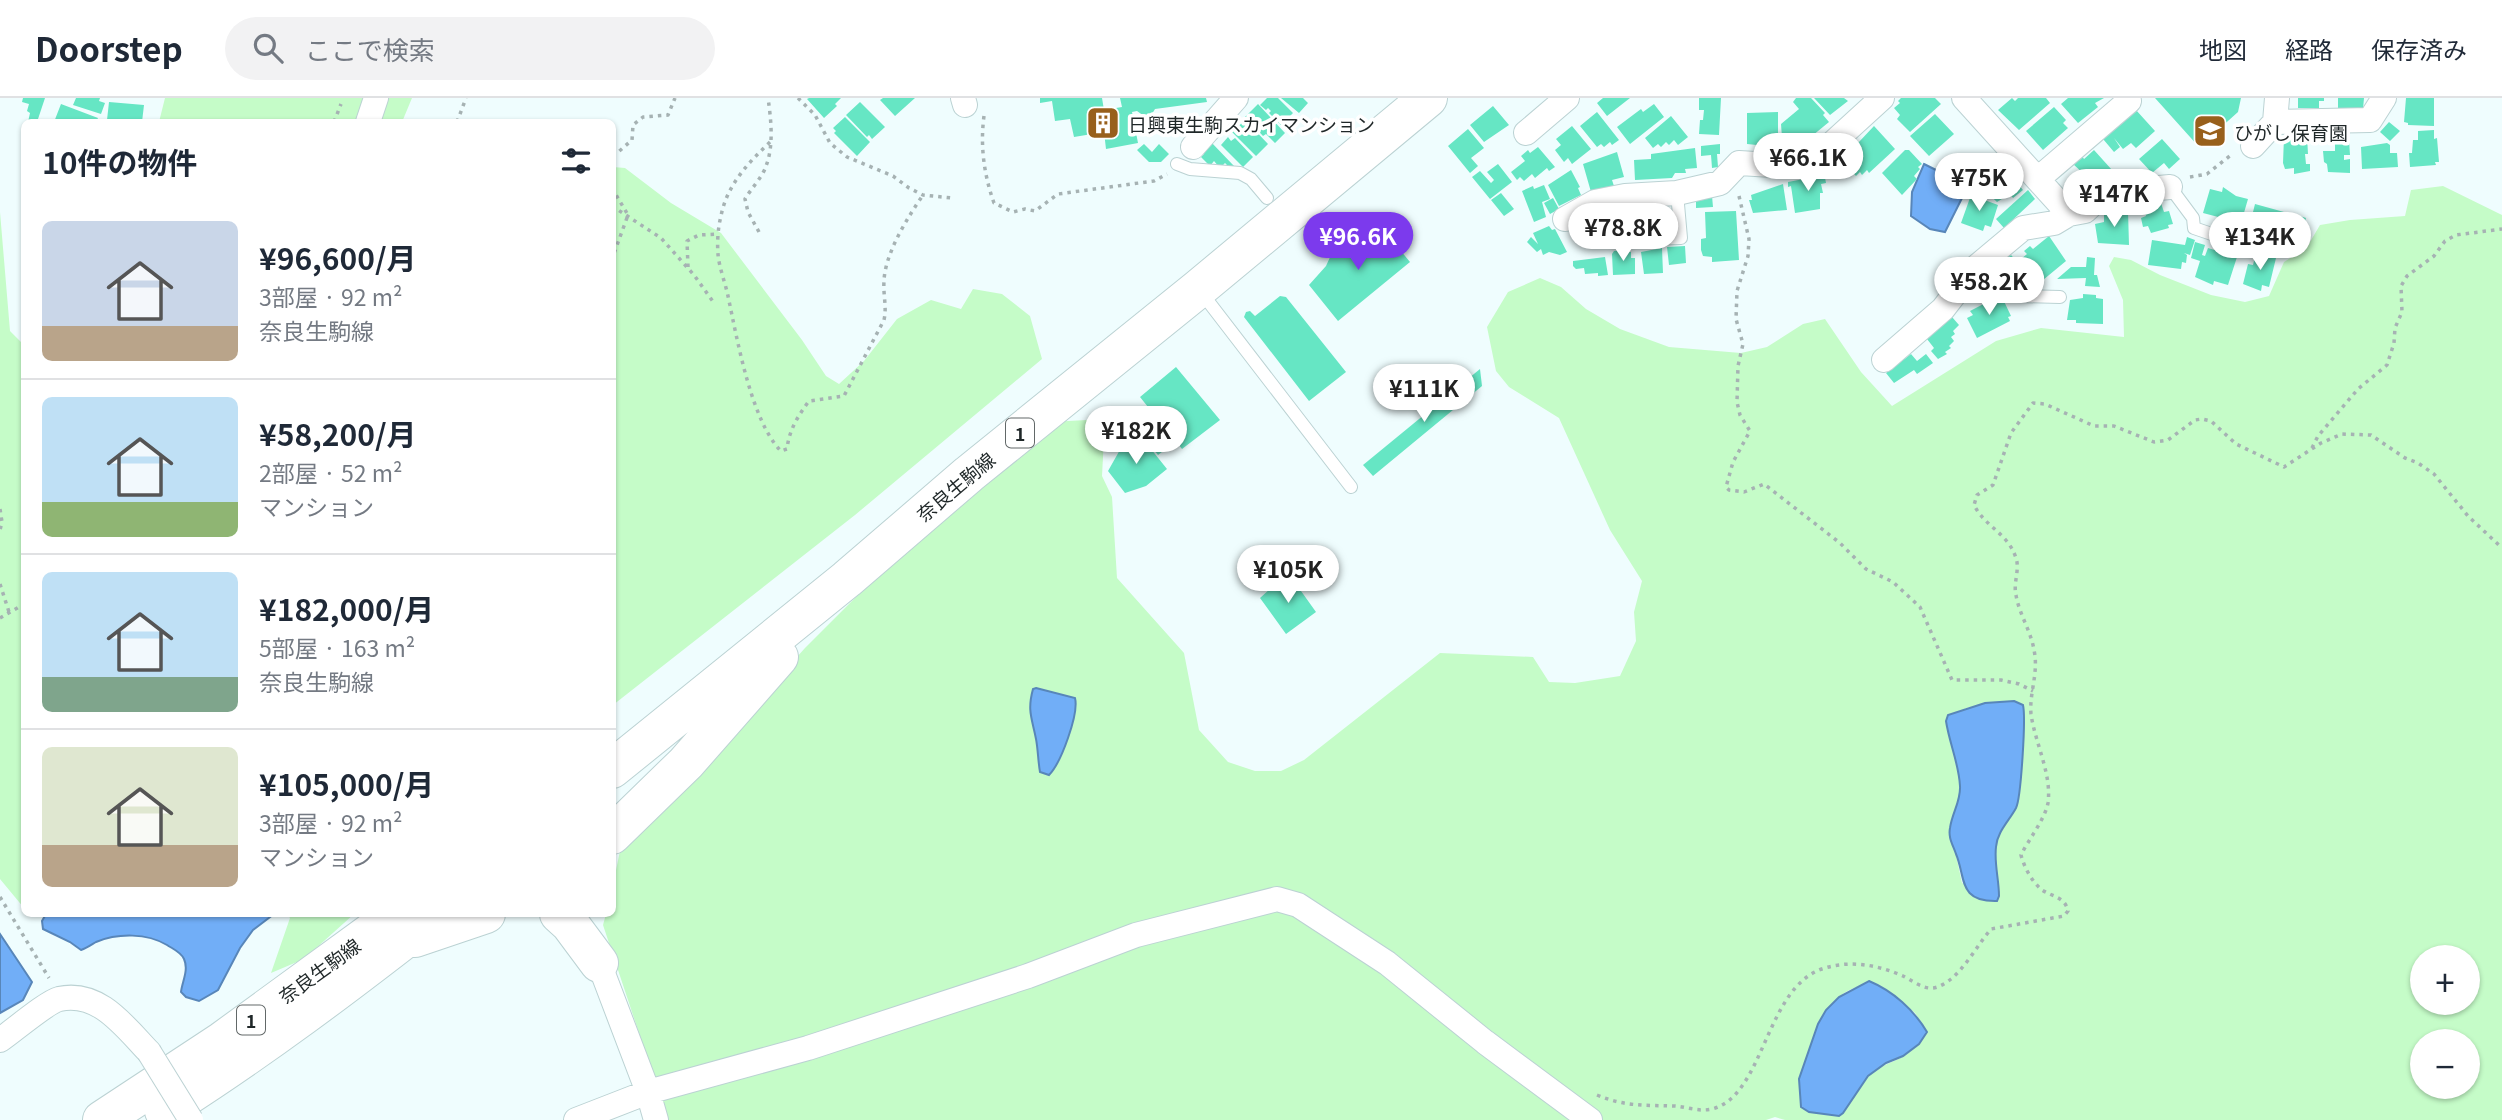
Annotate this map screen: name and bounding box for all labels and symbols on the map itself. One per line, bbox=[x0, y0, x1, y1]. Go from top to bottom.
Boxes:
building icon: 日興東生駒スカイマンション bbox=[1084, 104, 1122, 142]
place label: 日興東生駒スカイマンション bbox=[1128, 110, 1375, 137]
school or university icon: ひがし保育園 bbox=[2191, 112, 2229, 150]
place label: ひがし保育園 bbox=[2234, 118, 2348, 145]
pin: ¥66.1K bbox=[1751, 134, 1865, 193]
pin: ¥75K bbox=[1938, 153, 2020, 213]
pin: ¥147K bbox=[2065, 170, 2163, 229]
pin: ¥78.8K bbox=[1566, 204, 1680, 263]
pin: ¥96.6K bbox=[1301, 212, 1415, 272]
pin: ¥134K bbox=[2211, 212, 2309, 272]
pin: ¥58.2K bbox=[1932, 258, 2046, 317]
pin: ¥111K bbox=[1375, 364, 1473, 424]
pin: ¥182K bbox=[1087, 406, 1185, 466]
road number: 1 bbox=[1006, 418, 1034, 447]
street label: 奈良生駒線 bbox=[910, 445, 1000, 527]
pin: ¥105K bbox=[1239, 546, 1337, 605]
street label: 奈良生駒線 bbox=[273, 931, 365, 1009]
road number: 1 bbox=[237, 1006, 265, 1035]

